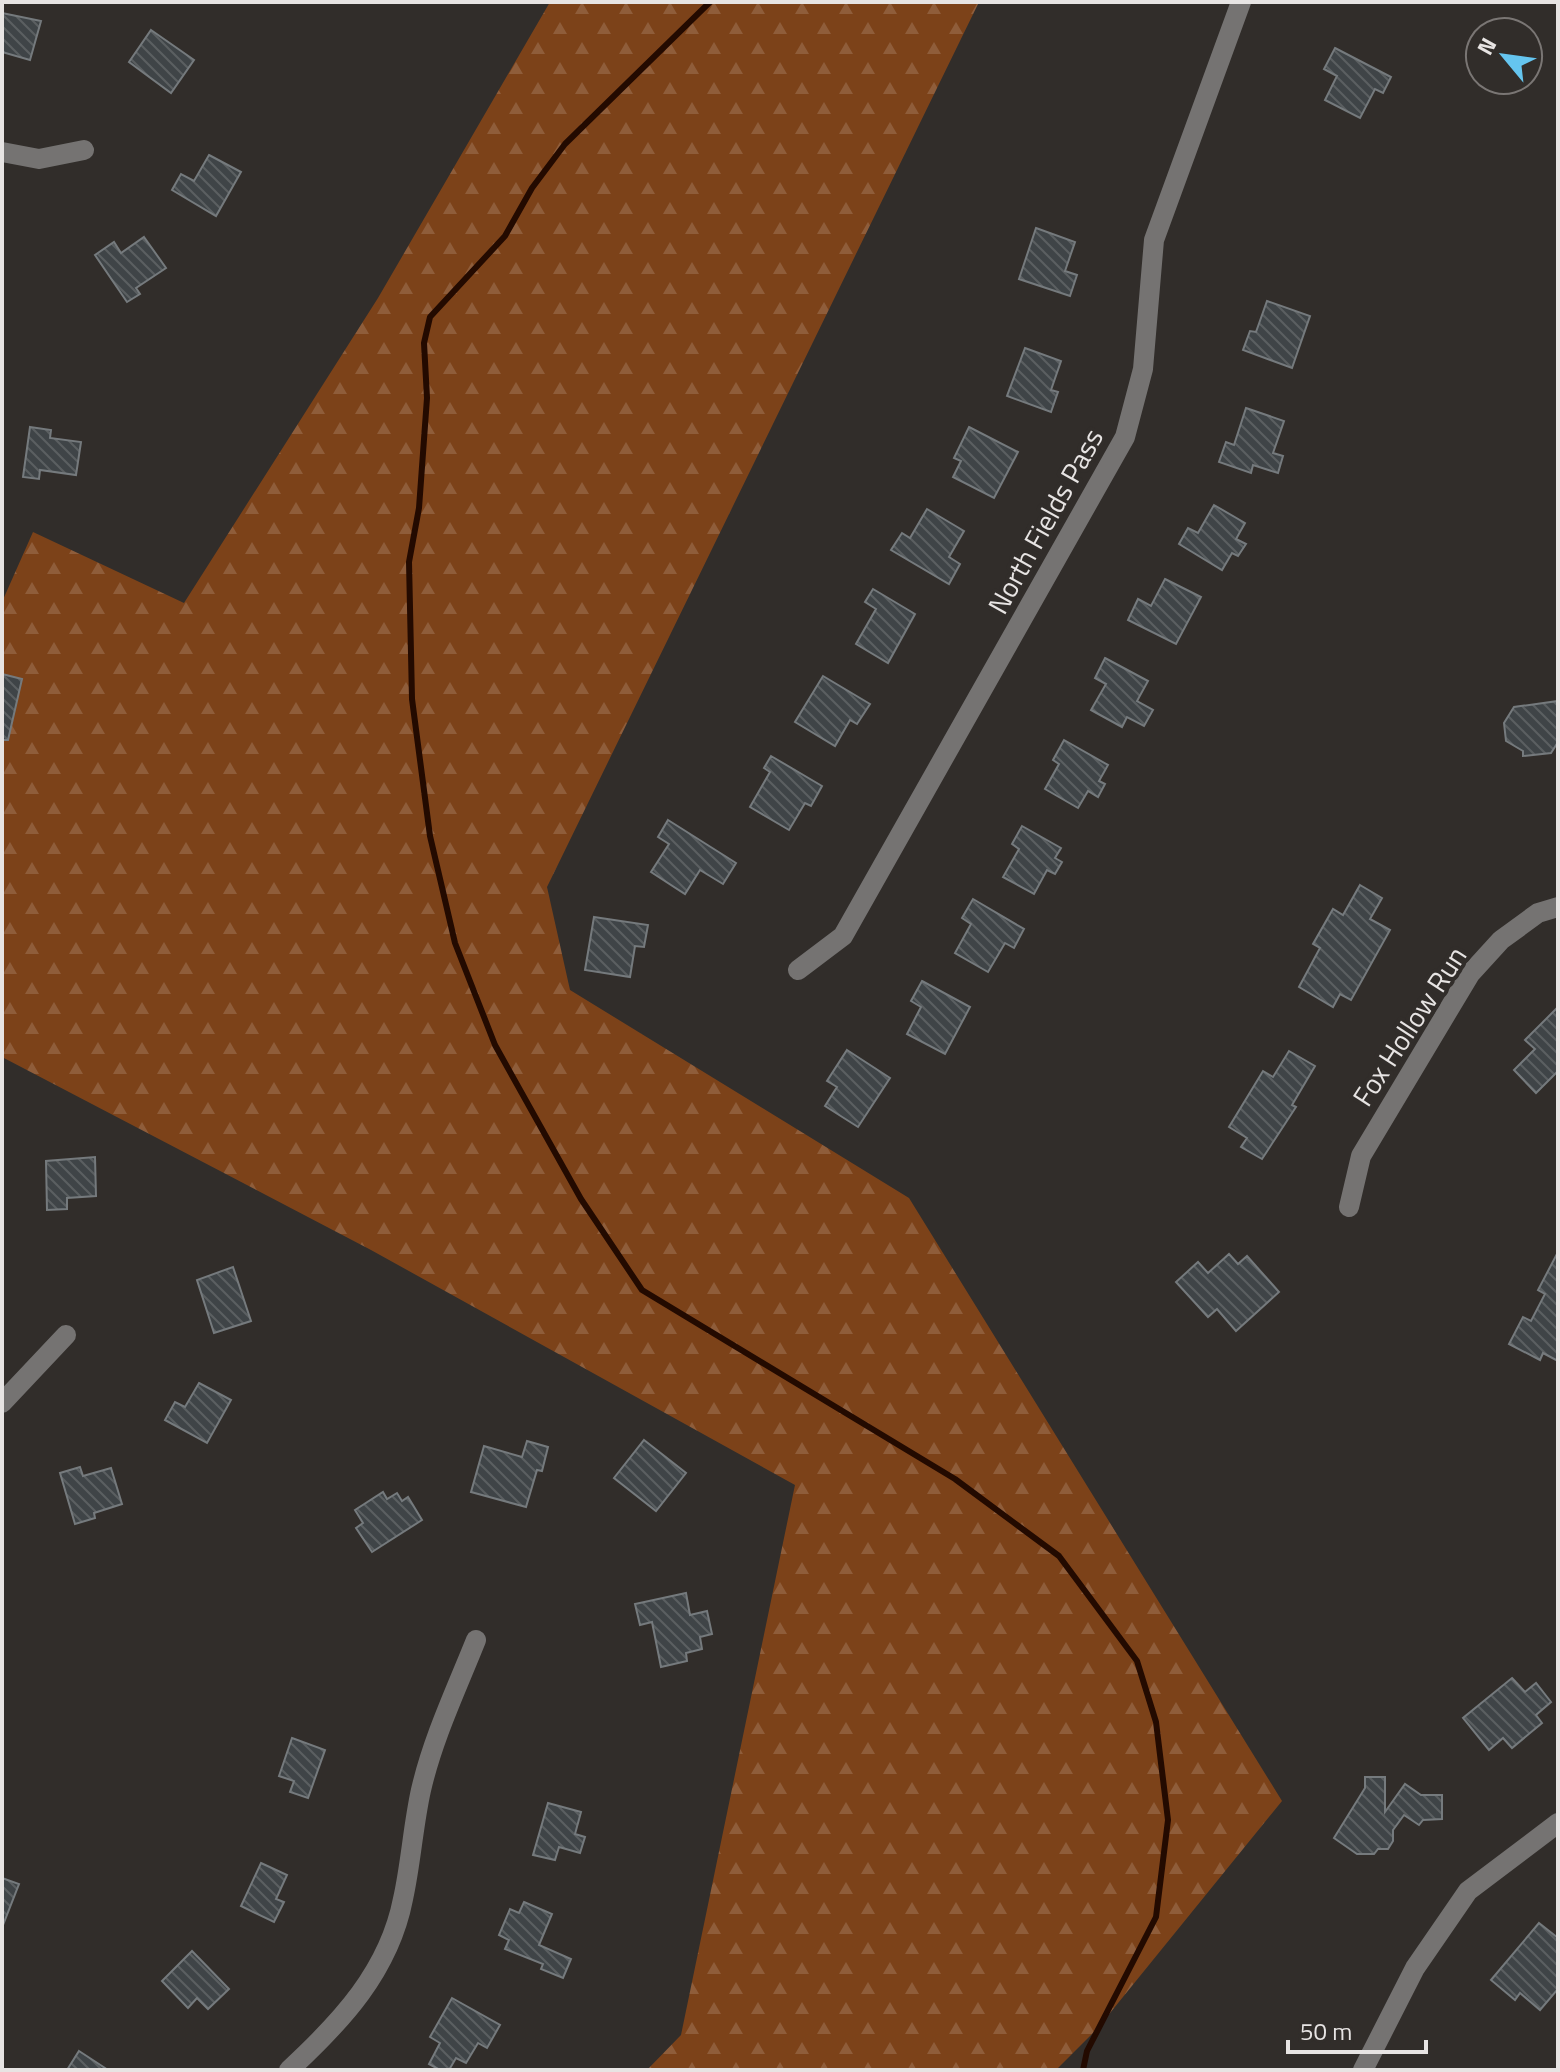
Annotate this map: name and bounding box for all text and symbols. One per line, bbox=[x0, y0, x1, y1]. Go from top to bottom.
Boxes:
north arrow bbox=[1464, 16, 1544, 96]
text: N bbox=[1468, 31, 1505, 61]
street label: North Fields Pass bbox=[976, 420, 1114, 622]
street label: Fox Hollow Run bbox=[1341, 937, 1477, 1115]
scale bar bbox=[1288, 2004, 1426, 2054]
text: 50 m bbox=[1300, 2013, 1352, 2049]

